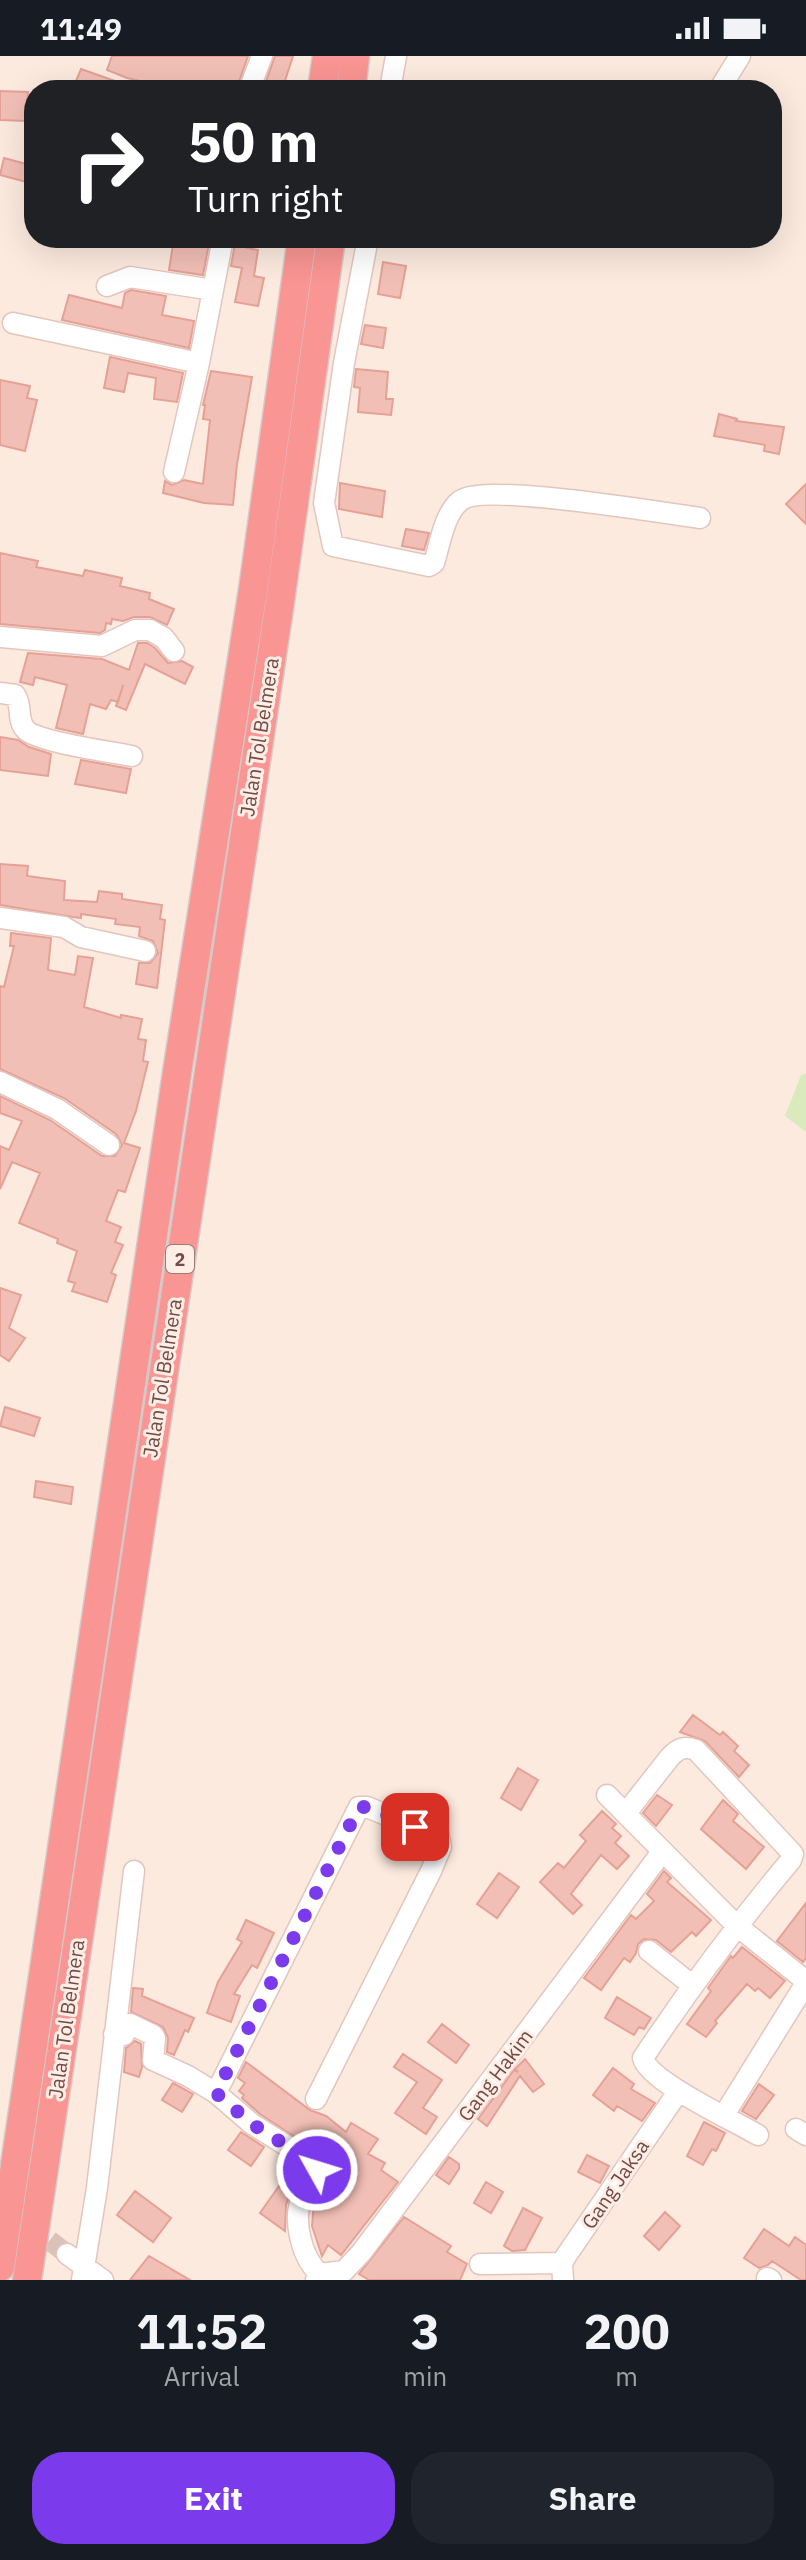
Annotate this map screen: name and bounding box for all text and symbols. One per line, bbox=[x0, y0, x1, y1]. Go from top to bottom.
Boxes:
text: 11:49 bbox=[40, 9, 122, 48]
text: 50 m bbox=[188, 105, 318, 177]
icon: right bbox=[56, 112, 160, 216]
text: Turn right bbox=[188, 175, 344, 222]
street label: Jalan Tol Belmera bbox=[233, 655, 285, 818]
road number: 2 bbox=[166, 1245, 194, 1273]
street label: Jalan Tol Belmera bbox=[136, 1296, 188, 1459]
pin bbox=[381, 1793, 449, 1861]
icon: arrive bbox=[393, 1805, 437, 1849]
street label: Jalan Tol Belmera bbox=[41, 1937, 91, 2100]
street label: Gang Hakim bbox=[451, 2023, 539, 2127]
position arrow bbox=[275, 2128, 359, 2212]
street label: Gang Jaksa bbox=[575, 2134, 655, 2234]
text: 11:52 bbox=[136, 2300, 267, 2362]
text: 3 bbox=[411, 2300, 440, 2362]
text: 200 bbox=[583, 2300, 670, 2362]
text: Arrival bbox=[164, 2359, 240, 2393]
text: min bbox=[403, 2359, 447, 2393]
text: m bbox=[615, 2359, 638, 2393]
button: Exit bbox=[32, 2452, 395, 2544]
button: Share bbox=[411, 2452, 774, 2544]

